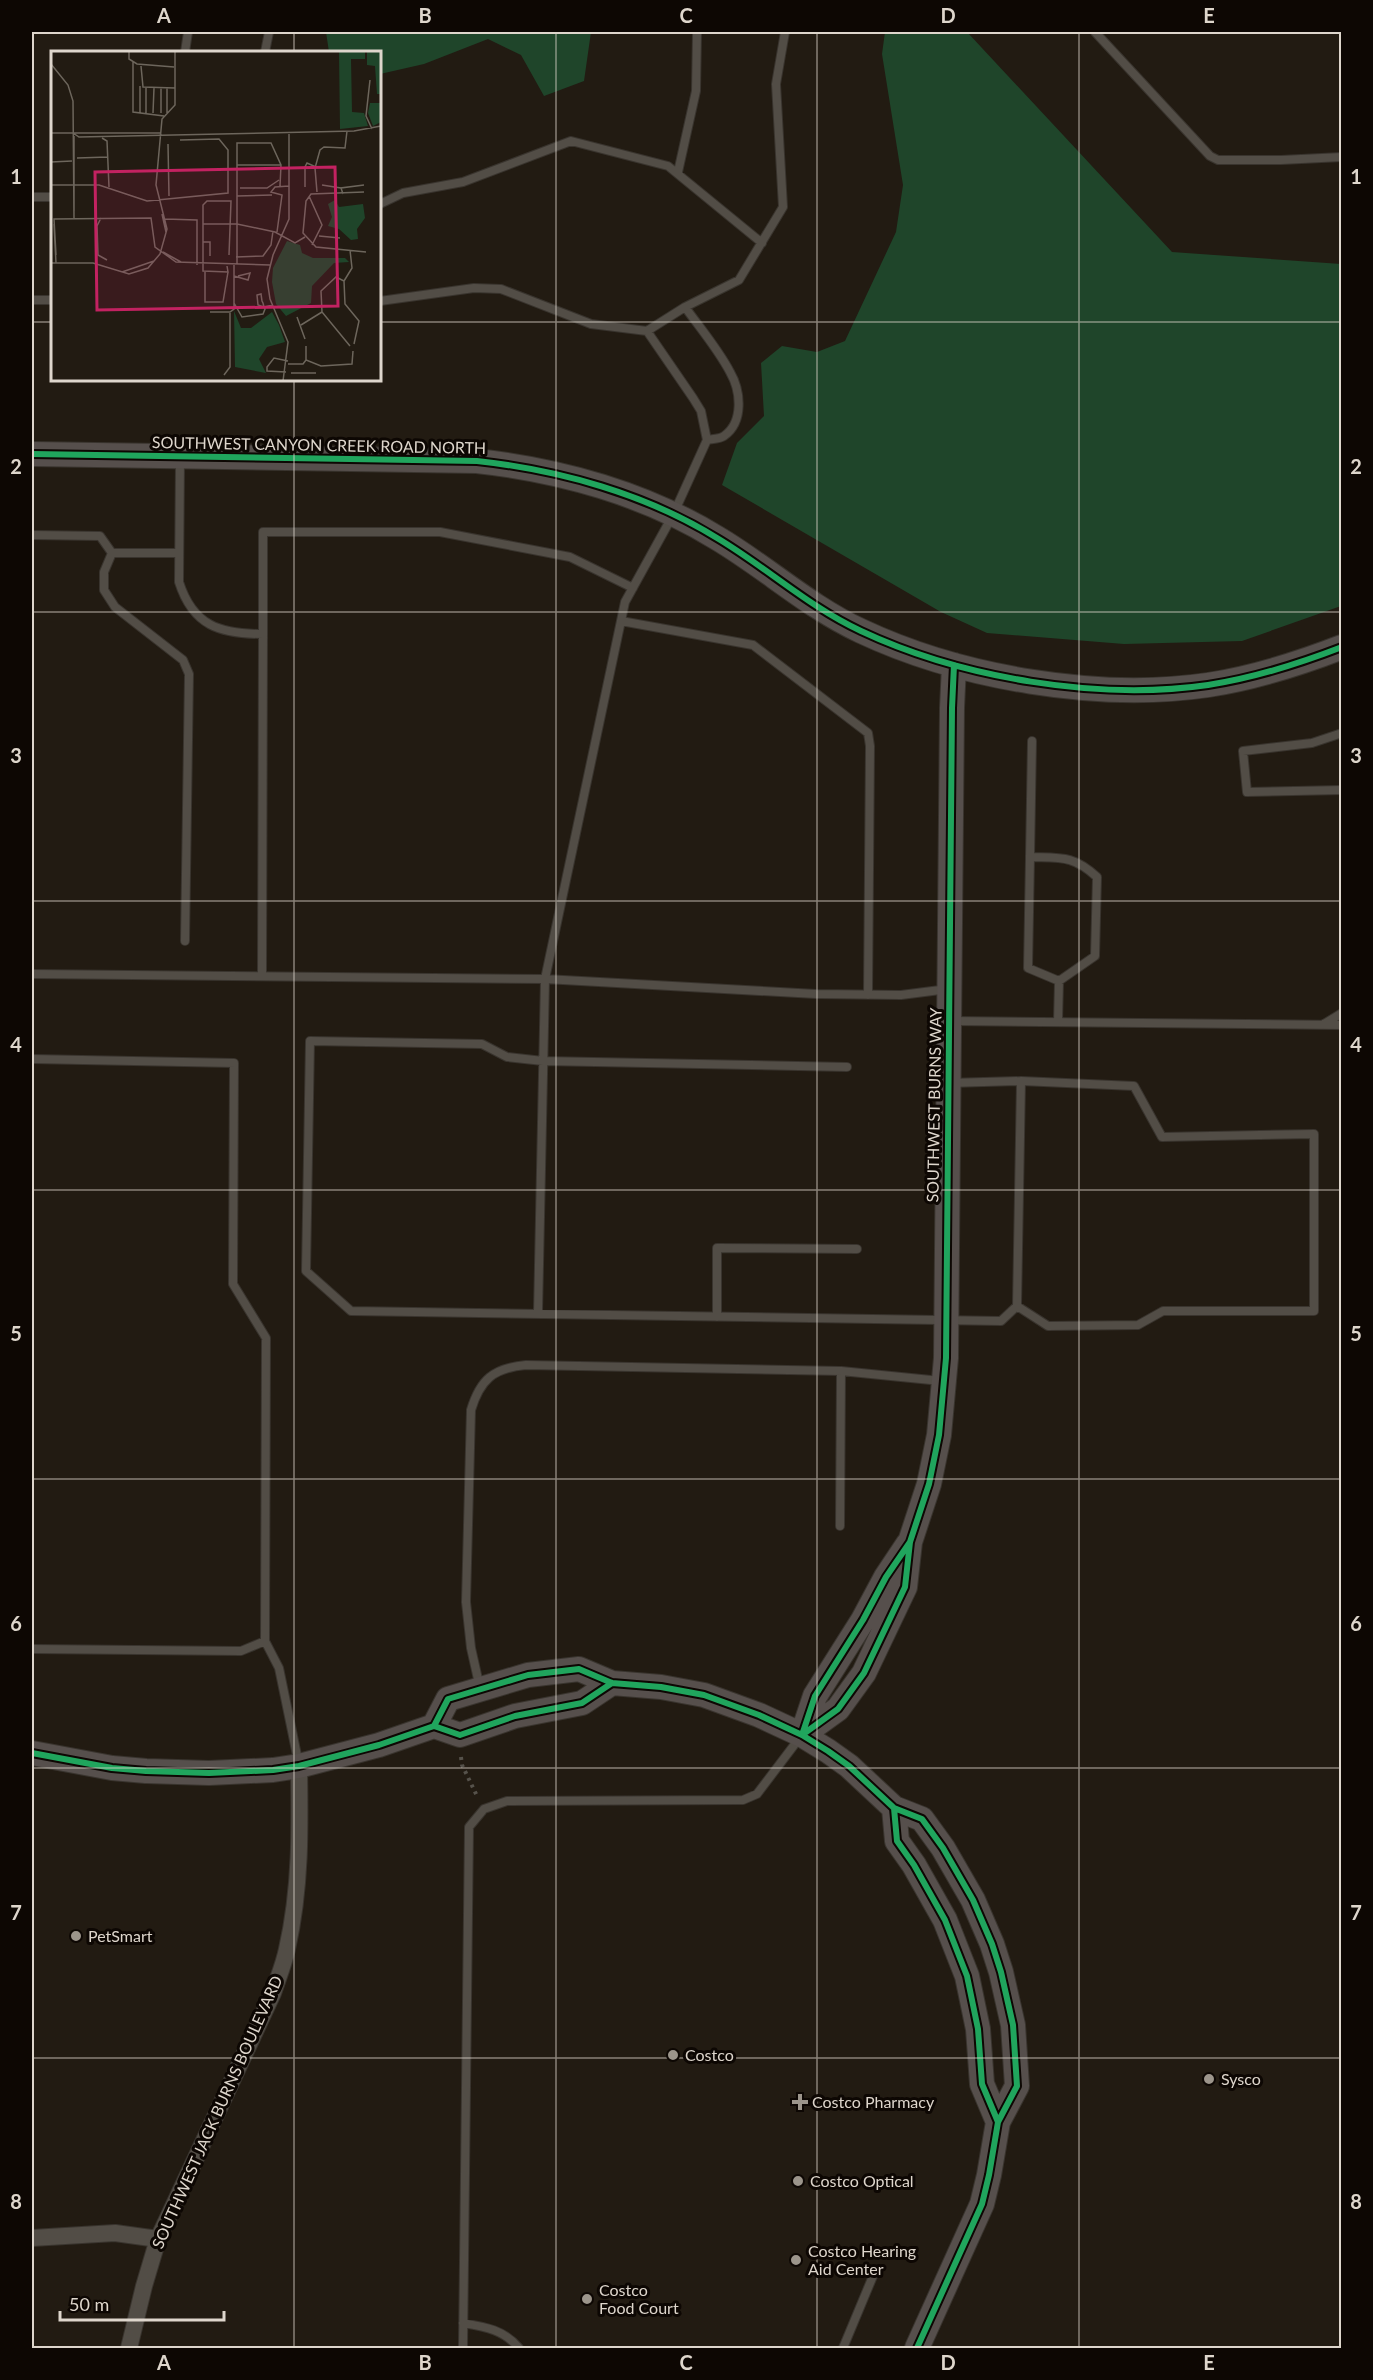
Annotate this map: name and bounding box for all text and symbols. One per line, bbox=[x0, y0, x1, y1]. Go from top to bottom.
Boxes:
text: A bbox=[156, 3, 171, 27]
text: B bbox=[418, 3, 432, 27]
text: C bbox=[679, 3, 693, 27]
text: D bbox=[940, 3, 956, 27]
text: E bbox=[1203, 3, 1215, 27]
inset map bbox=[51, 51, 381, 381]
text: 1 bbox=[10, 164, 22, 188]
text: 1 bbox=[1350, 164, 1362, 188]
street label: SOUTHWEST CANYON CREEK ROAD NORTH bbox=[152, 432, 486, 457]
text: 2 bbox=[10, 454, 22, 478]
text: 2 bbox=[1350, 454, 1362, 478]
text: 3 bbox=[10, 743, 22, 767]
text: 3 bbox=[1350, 743, 1362, 767]
street label: SOUTHWEST BURNS WAY bbox=[922, 1007, 945, 1203]
text: 4 bbox=[10, 1032, 22, 1056]
text: 4 bbox=[1350, 1032, 1362, 1056]
text: 5 bbox=[10, 1321, 22, 1345]
text: 5 bbox=[1350, 1321, 1362, 1345]
text: 6 bbox=[10, 1611, 22, 1635]
text: 6 bbox=[1350, 1611, 1362, 1635]
text: 7 bbox=[10, 1900, 22, 1924]
text: 7 bbox=[1350, 1900, 1362, 1924]
place label: PetSmart bbox=[88, 1926, 153, 1945]
marker: PetSmart bbox=[69, 1929, 83, 1943]
street label: SOUTHWEST JACK BURNS BOULEVARD bbox=[147, 1972, 286, 2251]
place label: Costco bbox=[685, 2045, 734, 2064]
marker: Costco bbox=[666, 2048, 680, 2062]
place label: Sysco bbox=[1221, 2069, 1261, 2088]
marker: Sysco bbox=[1202, 2072, 1216, 2086]
place label: Costco Pharmacy bbox=[812, 2092, 935, 2111]
marker: Costco Pharmacy bbox=[793, 2095, 807, 2109]
place label: Costco Optical bbox=[810, 2171, 914, 2190]
marker: Costco Optical bbox=[791, 2174, 805, 2188]
text: 8 bbox=[10, 2189, 22, 2213]
text: 8 bbox=[1350, 2189, 1362, 2213]
place label: Costco Hearing Aid Center bbox=[808, 2241, 916, 2278]
marker: Costco Hearing Aid Center bbox=[789, 2253, 803, 2267]
place label: Costco Food Court bbox=[599, 2280, 679, 2317]
scale bar bbox=[60, 2284, 224, 2322]
marker: Costco Food Court bbox=[580, 2292, 594, 2306]
text: 50 m bbox=[69, 2293, 109, 2315]
text: A bbox=[156, 2350, 171, 2374]
text: B bbox=[418, 2350, 432, 2374]
text: C bbox=[679, 2350, 693, 2374]
text: D bbox=[940, 2350, 956, 2374]
text: E bbox=[1203, 2350, 1215, 2374]

